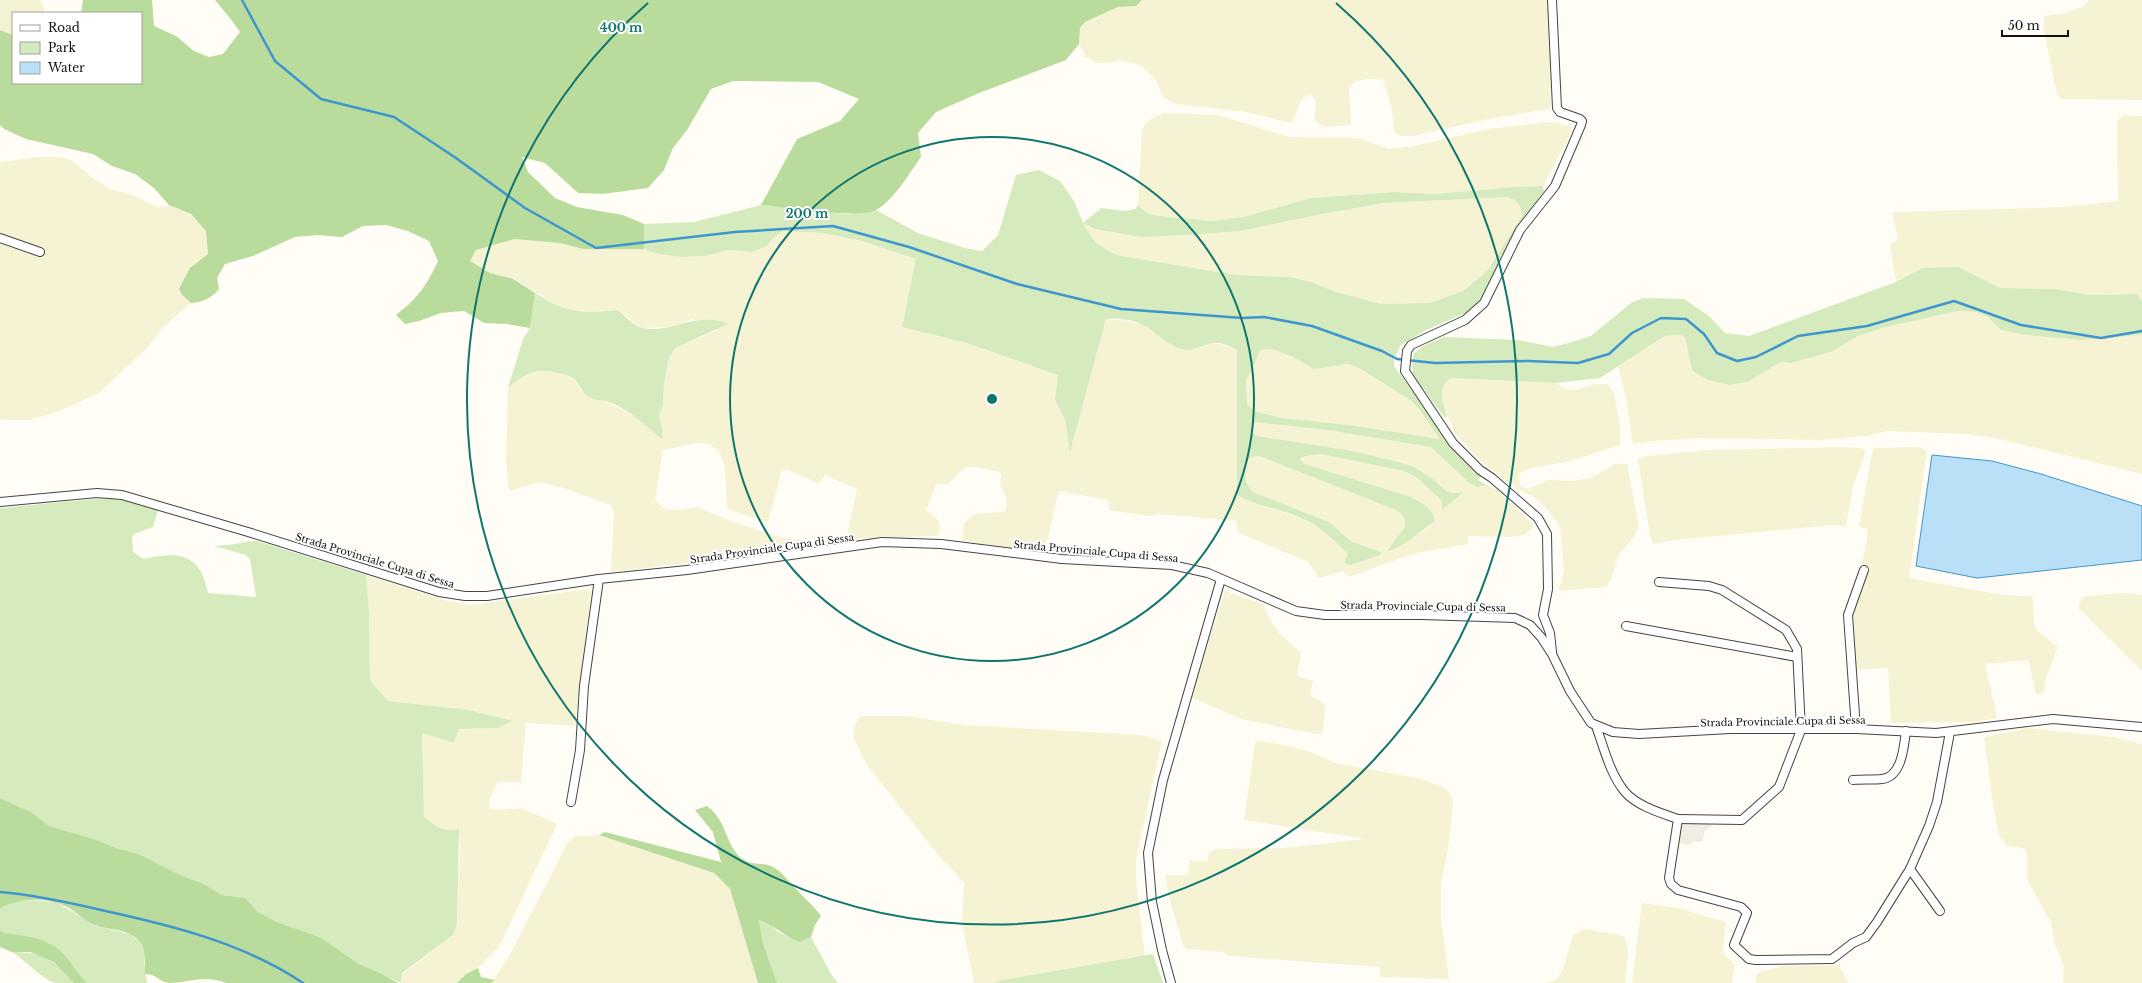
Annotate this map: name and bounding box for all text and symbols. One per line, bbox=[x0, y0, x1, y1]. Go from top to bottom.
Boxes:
legend bbox=[12, 12, 142, 84]
scale bar bbox=[2002, 12, 2068, 38]
text: 50 m bbox=[2008, 18, 2040, 33]
text: Road bbox=[48, 20, 80, 35]
text: 400 m bbox=[600, 20, 643, 35]
text: Park bbox=[48, 40, 76, 55]
text: Water bbox=[47, 60, 85, 75]
text: 200 m bbox=[786, 206, 829, 221]
centre of rings bbox=[985, 392, 999, 406]
street label: Strada Provinciale Cupa di Sessa bbox=[294, 530, 456, 591]
street label: Strada Provinciale Cupa di Sessa bbox=[689, 530, 855, 566]
street label: Strada Provinciale Cupa di Sessa bbox=[1013, 538, 1179, 565]
street label: Strada Provinciale Cupa di Sessa bbox=[1340, 599, 1506, 614]
street label: Strada Provinciale Cupa di Sessa bbox=[1700, 714, 1866, 729]

